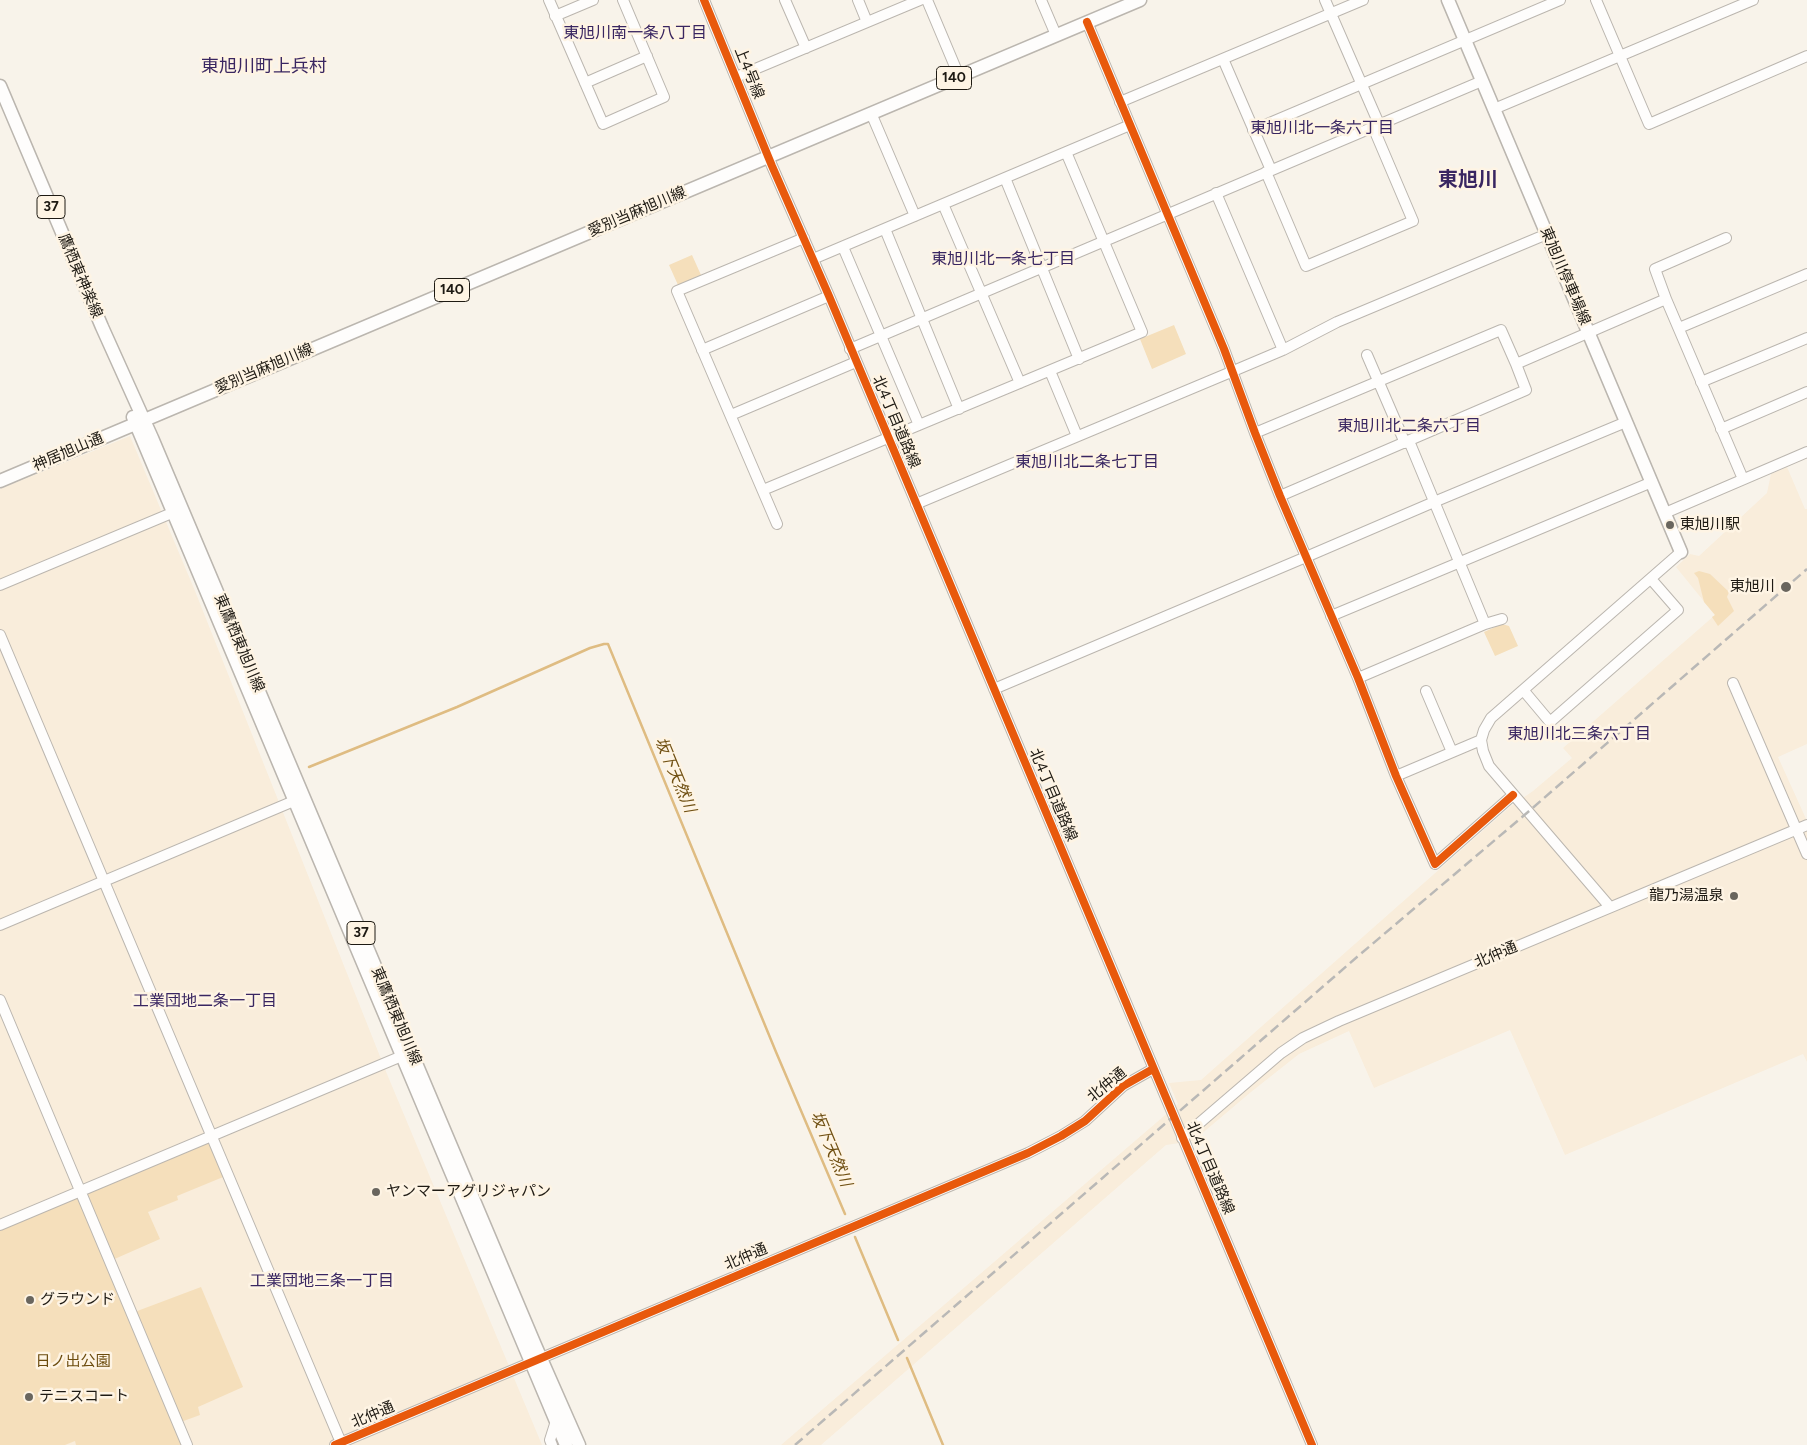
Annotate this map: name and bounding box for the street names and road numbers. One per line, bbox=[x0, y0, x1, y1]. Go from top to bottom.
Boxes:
street label: 上4号線 bbox=[730, 44, 768, 102]
road number: 140 bbox=[936, 66, 972, 90]
street label: 愛別当麻旭川線 bbox=[585, 183, 689, 241]
road number: 37 bbox=[37, 196, 65, 218]
street label: 東旭川停車場線 bbox=[1536, 224, 1594, 328]
street label: 鷹栖東神楽線 bbox=[54, 231, 106, 321]
road number: 140 bbox=[434, 278, 470, 302]
street label: 愛別当麻旭川線 bbox=[212, 340, 316, 398]
street label: 北4丁目道路線 bbox=[868, 373, 924, 471]
street label: 神居旭山通 bbox=[30, 429, 106, 475]
street label: 東鷹栖東旭川線 bbox=[210, 591, 268, 695]
street label: 北4丁目道路線 bbox=[1025, 746, 1081, 844]
road number: 37 bbox=[347, 921, 375, 944]
street label: 北仲通 bbox=[1472, 938, 1520, 972]
street label: 東鷹栖東旭川線 bbox=[367, 964, 425, 1068]
street label: 北仲通 bbox=[1084, 1064, 1130, 1106]
street label: 北4丁目道路線 bbox=[1182, 1119, 1238, 1217]
street label: 北仲通 bbox=[722, 1240, 770, 1274]
street label: 北仲通 bbox=[349, 1398, 397, 1432]

